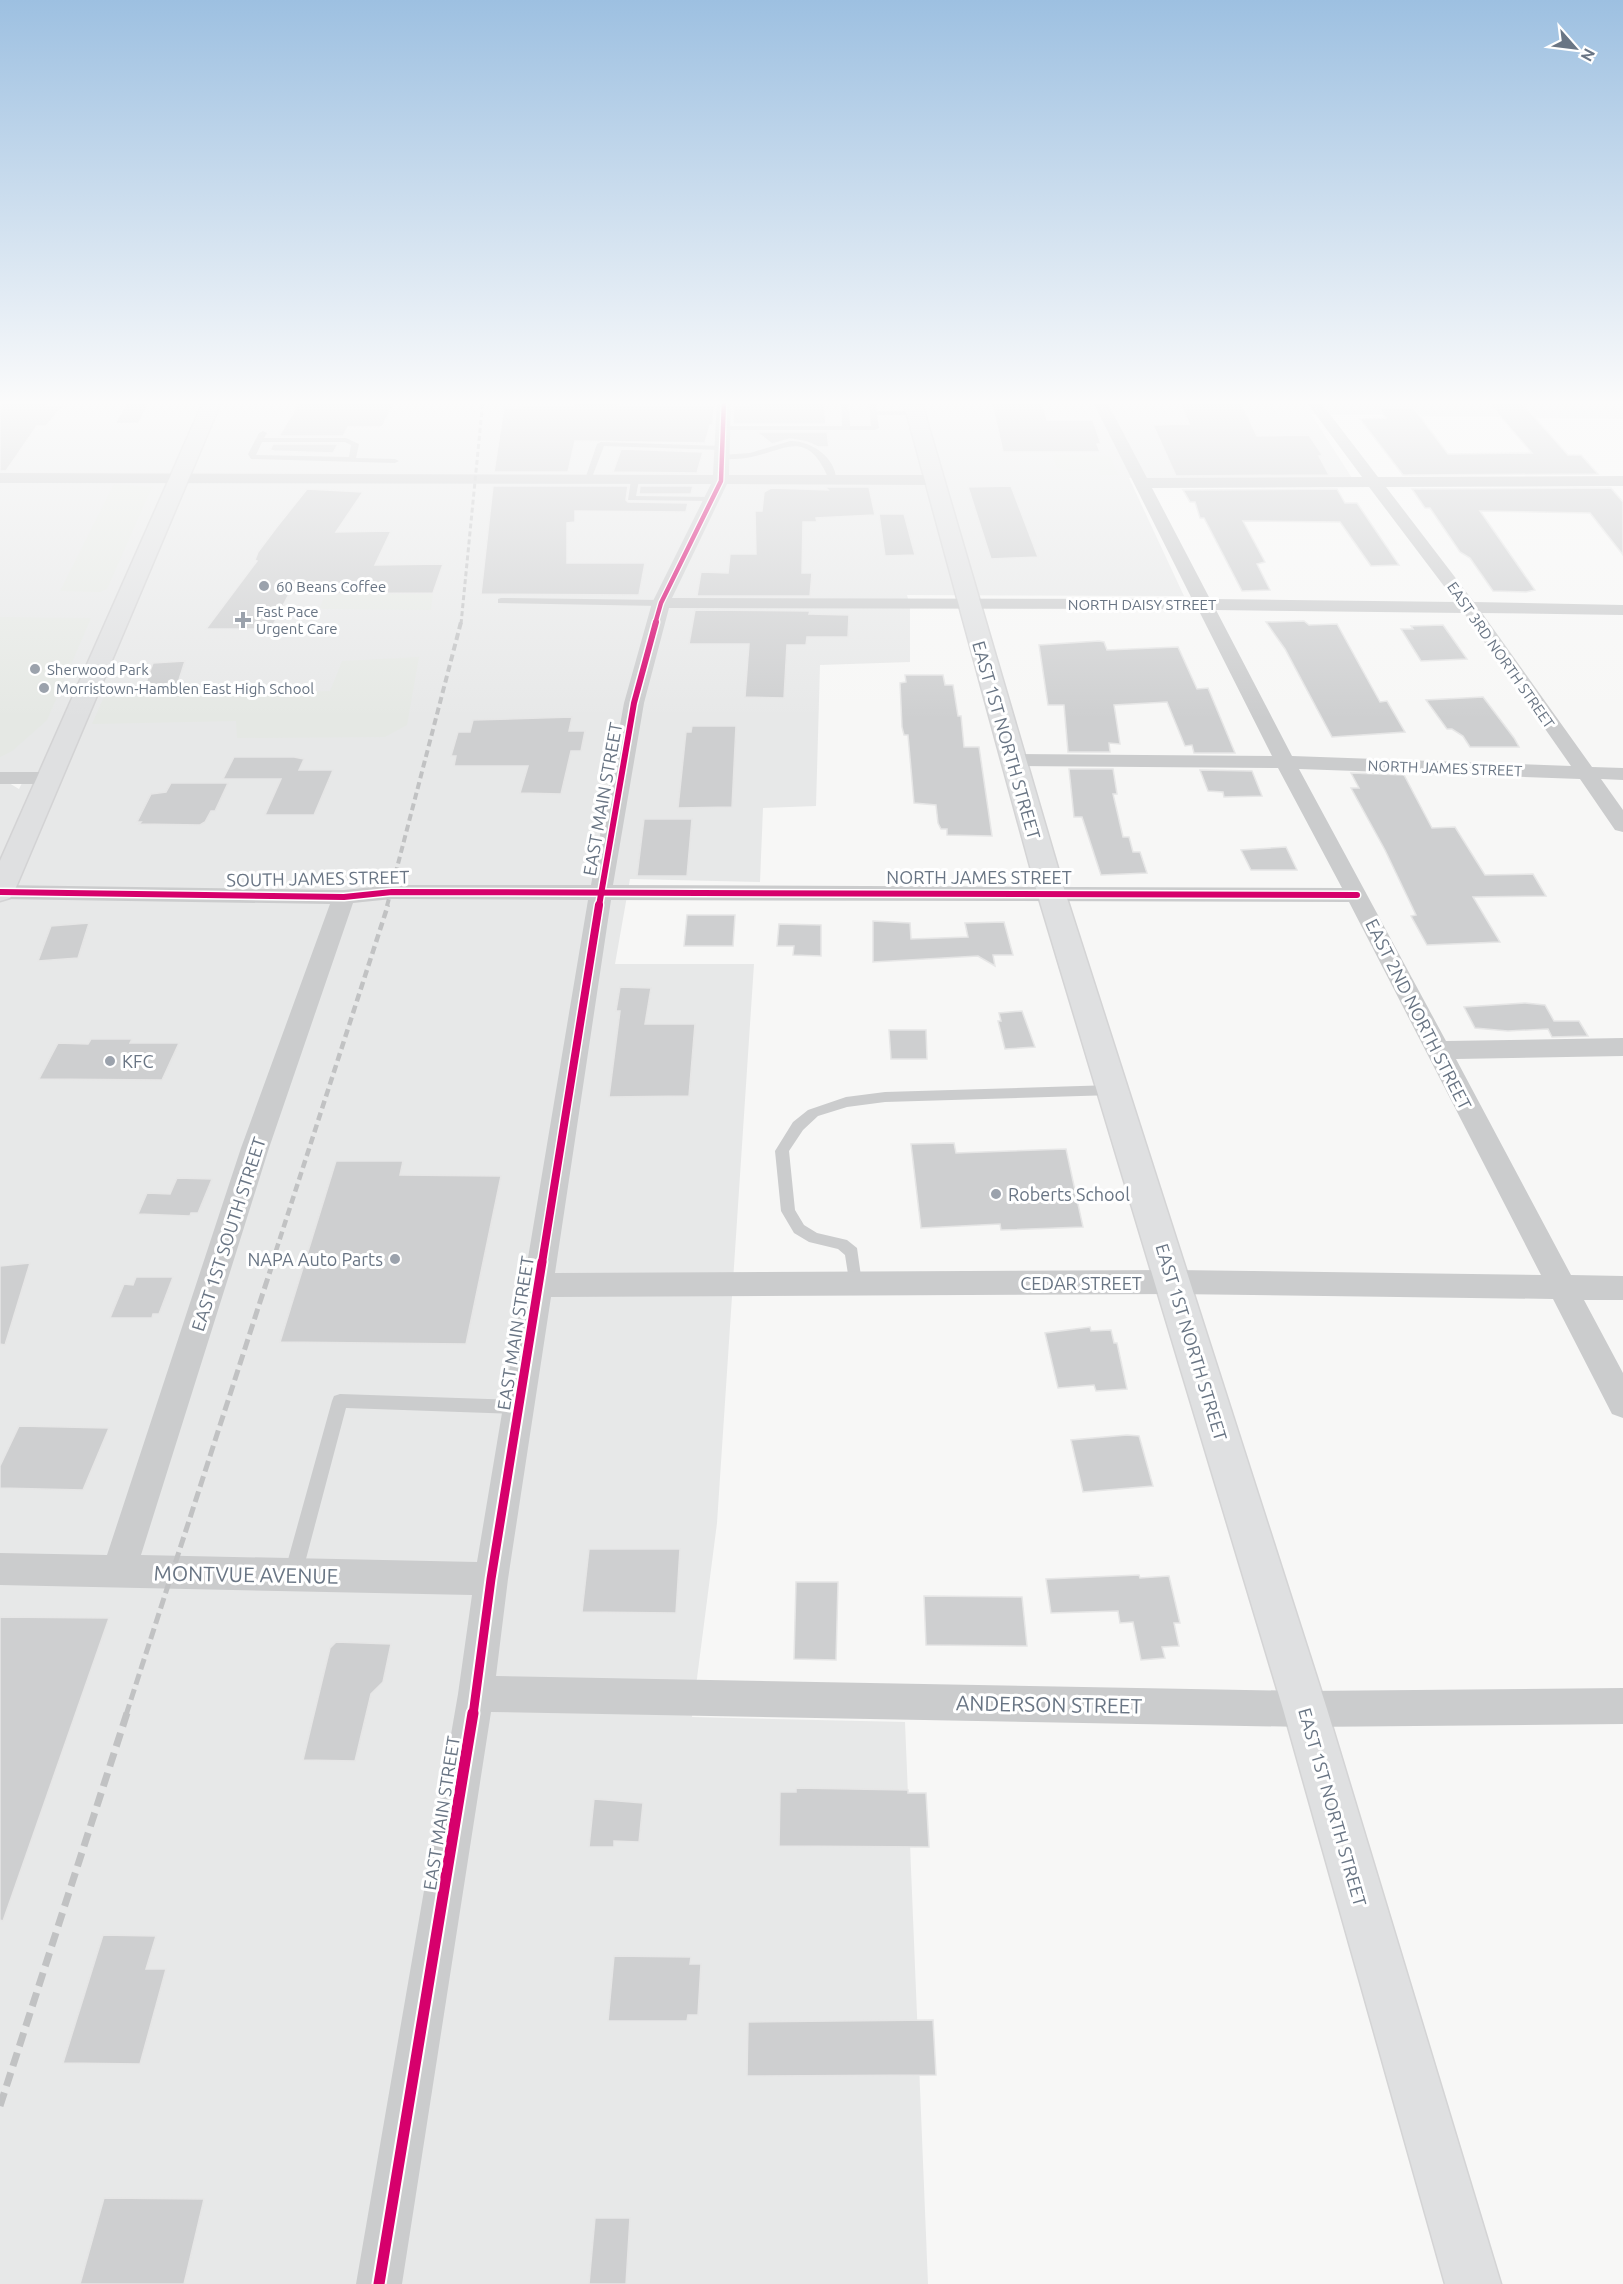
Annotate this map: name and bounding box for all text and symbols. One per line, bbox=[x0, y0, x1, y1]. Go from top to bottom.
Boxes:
north arrow bbox=[1545, 18, 1605, 78]
text: N bbox=[1577, 46, 1599, 65]
place label: 60 Beans Coffee bbox=[276, 578, 386, 595]
marker: 60 Beans Coffee bbox=[257, 579, 271, 593]
street label: EAST 3RD NORTH STREET bbox=[1444, 579, 1558, 732]
street label: NORTH DAISY STREET bbox=[1068, 596, 1217, 613]
place label: Fast Pace Urgent Care bbox=[256, 603, 338, 637]
marker: Fast Pace Urgent Care bbox=[234, 611, 252, 629]
street label: EAST 1ST NORTH STREET bbox=[969, 639, 1045, 841]
place label: Sherwood Park bbox=[47, 661, 149, 678]
marker: Sherwood Park bbox=[28, 662, 42, 676]
place label: Morristown-Hamblen East High School bbox=[56, 680, 314, 697]
marker: Morristown-Hamblen East High School bbox=[37, 681, 51, 695]
street label: EAST MAIN STREET bbox=[579, 721, 625, 877]
street label: NORTH JAMES STREET bbox=[1368, 757, 1523, 779]
street label: SOUTH JAMES STREET bbox=[226, 866, 410, 890]
street label: NORTH JAMES STREET bbox=[886, 867, 1072, 887]
street label: EAST 2ND NORTH STREET bbox=[1362, 915, 1476, 1113]
place label: KFC bbox=[122, 1051, 153, 1071]
marker: KFC bbox=[103, 1054, 117, 1068]
street label: EAST 1ST SOUTH STREET bbox=[187, 1134, 269, 1334]
place label: Roberts School bbox=[1008, 1184, 1130, 1204]
marker: Roberts School bbox=[989, 1187, 1003, 1201]
street label: EAST 1ST NORTH STREET bbox=[1152, 1241, 1232, 1443]
place label: NAPA Auto Parts bbox=[247, 1249, 383, 1269]
marker: NAPA Auto Parts bbox=[388, 1252, 402, 1266]
street label: EAST MAIN STREET bbox=[493, 1255, 537, 1411]
street label: CEDAR STREET bbox=[1020, 1273, 1142, 1293]
street label: MONTVUE AVENUE bbox=[153, 1560, 339, 1588]
street label: ANDERSON STREET bbox=[956, 1690, 1143, 1718]
street label: EAST 1ST NORTH STREET bbox=[1295, 1706, 1371, 1908]
street label: EAST MAIN STREET bbox=[419, 1735, 463, 1891]

